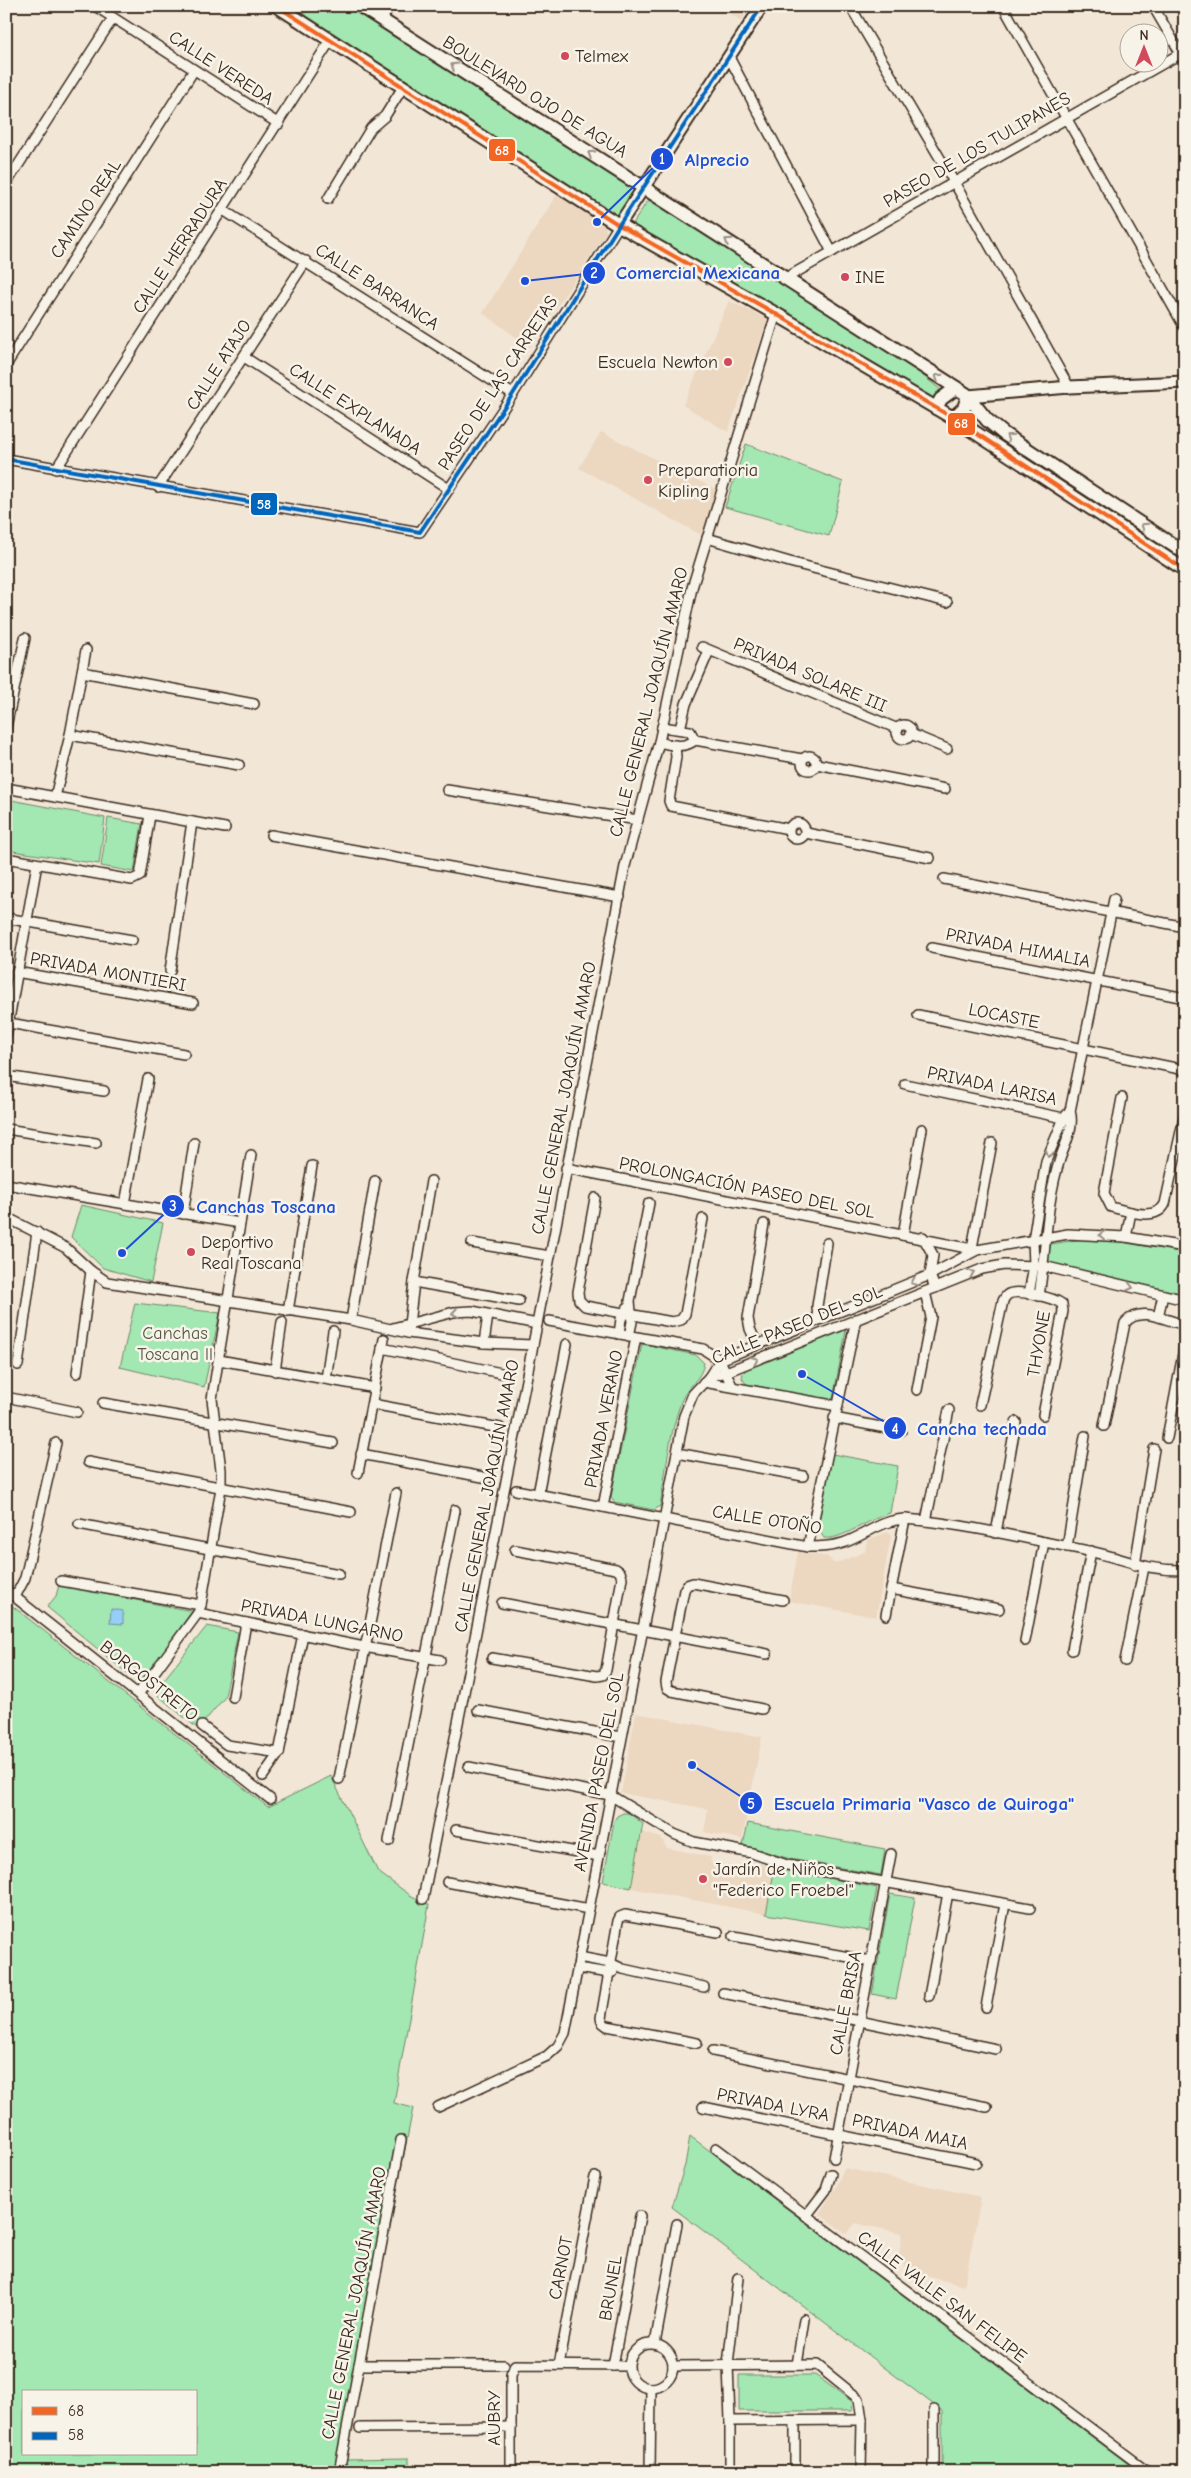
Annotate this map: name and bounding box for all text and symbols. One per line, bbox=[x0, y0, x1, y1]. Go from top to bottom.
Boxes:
north arrow bbox=[1118, 22, 1168, 72]
street label: CALLE VEREDA bbox=[165, 26, 277, 110]
text: N bbox=[1139, 27, 1149, 44]
street label: BOULEVARD OJO DE AGUA bbox=[439, 32, 631, 162]
place label: Telmex bbox=[575, 46, 629, 67]
marker: Telmex bbox=[559, 50, 571, 62]
one-way arrow bbox=[451, 63, 460, 73]
street label: PASEO DE LOS TULIPANES bbox=[880, 88, 1074, 212]
line badge: 68 bbox=[488, 138, 516, 162]
text: 68 bbox=[495, 142, 509, 159]
callout: Alprecio bbox=[650, 142, 760, 176]
text: Alprecio bbox=[685, 149, 749, 171]
one-way arrow bbox=[588, 150, 597, 160]
text: 1 bbox=[659, 150, 665, 168]
street label: CAMINO REAL bbox=[46, 155, 126, 263]
street label: CALLE HERRADURA bbox=[128, 174, 232, 318]
one-way arrow bbox=[725, 238, 734, 247]
street label: CALLE BARRANCA bbox=[311, 239, 443, 335]
callout: Comercial Mexicana bbox=[581, 256, 790, 290]
text: Comercial Mexicana bbox=[616, 262, 780, 284]
text: 2 bbox=[590, 264, 598, 282]
place label: INE bbox=[855, 267, 885, 288]
marker: INE bbox=[839, 271, 851, 283]
street label: PASEO DE LAS CARRETAS bbox=[434, 292, 562, 474]
street label: CALLE ATAJO bbox=[182, 316, 256, 414]
place label: Escuela Newton bbox=[598, 352, 718, 373]
marker: Escuela Newton bbox=[722, 356, 734, 368]
street label: CALLE EXPLANADA bbox=[285, 358, 425, 460]
one-way arrow bbox=[935, 373, 944, 383]
line badge: 68 bbox=[947, 412, 976, 436]
text: 68 bbox=[954, 415, 968, 432]
one-way arrow bbox=[1005, 433, 1014, 443]
place label: Preparatioria Kipling bbox=[658, 460, 758, 502]
marker: Preparatioria Kipling bbox=[642, 474, 654, 486]
line badge: 58 bbox=[250, 492, 278, 516]
text: 58 bbox=[257, 496, 271, 513]
one-way arrow bbox=[1140, 523, 1150, 532]
street label: CALLE GENERAL JOAQUÍN AMARO bbox=[604, 565, 693, 839]
street label: PRIVADA SOLARE III bbox=[730, 633, 890, 717]
street label: PRIVADA HIMALIA bbox=[944, 924, 1092, 972]
street label: PRIVADA MONTIERI bbox=[28, 948, 188, 996]
street label: CALLE GENERAL JOAQUÍN AMARO bbox=[526, 960, 601, 1236]
street label: LOCASTE bbox=[967, 999, 1041, 1033]
street label: PRIVADA LARISA bbox=[925, 1062, 1059, 1110]
one-way arrow bbox=[1045, 1150, 1055, 1158]
street label: PROLONGACIÓN PASEO DEL SOL bbox=[617, 1152, 877, 1223]
callout: Canchas Toscana bbox=[161, 1189, 346, 1223]
text: Canchas Toscana bbox=[196, 1196, 336, 1218]
text: 3 bbox=[169, 1197, 177, 1215]
one-way arrow bbox=[1098, 1230, 1106, 1241]
place label: Deportivo Real Toscana bbox=[201, 1232, 302, 1274]
marker: Deportivo Real Toscana bbox=[185, 1246, 197, 1258]
one-way arrow bbox=[966, 1269, 975, 1280]
one-way arrow bbox=[910, 1275, 919, 1286]
street label: CALLE PASEO DEL SOL bbox=[709, 1281, 885, 1369]
one-way arrow bbox=[1125, 1281, 1134, 1292]
one-way arrow bbox=[451, 1307, 459, 1318]
street label: THYONE bbox=[1023, 1309, 1055, 1379]
park label: Canchas Toscana ll bbox=[137, 1323, 213, 1365]
street label: PRIVADA VERANO bbox=[580, 1348, 628, 1490]
one-way arrow bbox=[750, 1356, 759, 1366]
street label: CALLE GENERAL JOAQUÍN AMARO bbox=[449, 1358, 524, 1634]
callout: Cancha techada bbox=[882, 1411, 1057, 1445]
text: Cancha techada bbox=[917, 1418, 1047, 1440]
text: 4 bbox=[891, 1420, 899, 1438]
street label: CALLE OTOÑO bbox=[711, 1501, 823, 1539]
street label: PRIVADA LUNGARNO bbox=[239, 1595, 405, 1647]
street label: BORGOSTRETO bbox=[96, 1636, 202, 1726]
street label: AVENIDA PASEO DEL SOL bbox=[569, 1671, 629, 1873]
callout: Escuela Primaria "Vasco de Quiroga" bbox=[738, 1786, 1084, 1820]
text: Escuela Primaria "Vasco de Quiroga" bbox=[774, 1793, 1074, 1815]
text: 5 bbox=[747, 1795, 755, 1813]
place label: Jardín de Niños "Federico Froebel" bbox=[713, 1859, 854, 1901]
marker: Jardín de Niños "Federico Froebel" bbox=[697, 1873, 709, 1885]
street label: CALLE BRISA bbox=[826, 1949, 866, 2057]
street label: PRIVADA LYRA bbox=[715, 2084, 831, 2126]
street label: PRIVADA MAIA bbox=[850, 2109, 970, 2155]
street label: CALLE GENERAL JOAQUÍN AMARO bbox=[316, 2165, 391, 2441]
street label: CALLE VALLE SAN FELIPE bbox=[853, 2226, 1031, 2368]
street label: CARNOT bbox=[545, 2234, 578, 2301]
street label: BRUNEL bbox=[595, 2254, 627, 2322]
legend bbox=[22, 2390, 198, 2456]
street label: AUBRY bbox=[484, 2390, 505, 2446]
text: 68 bbox=[68, 2402, 84, 2420]
text: 58 bbox=[68, 2426, 84, 2444]

